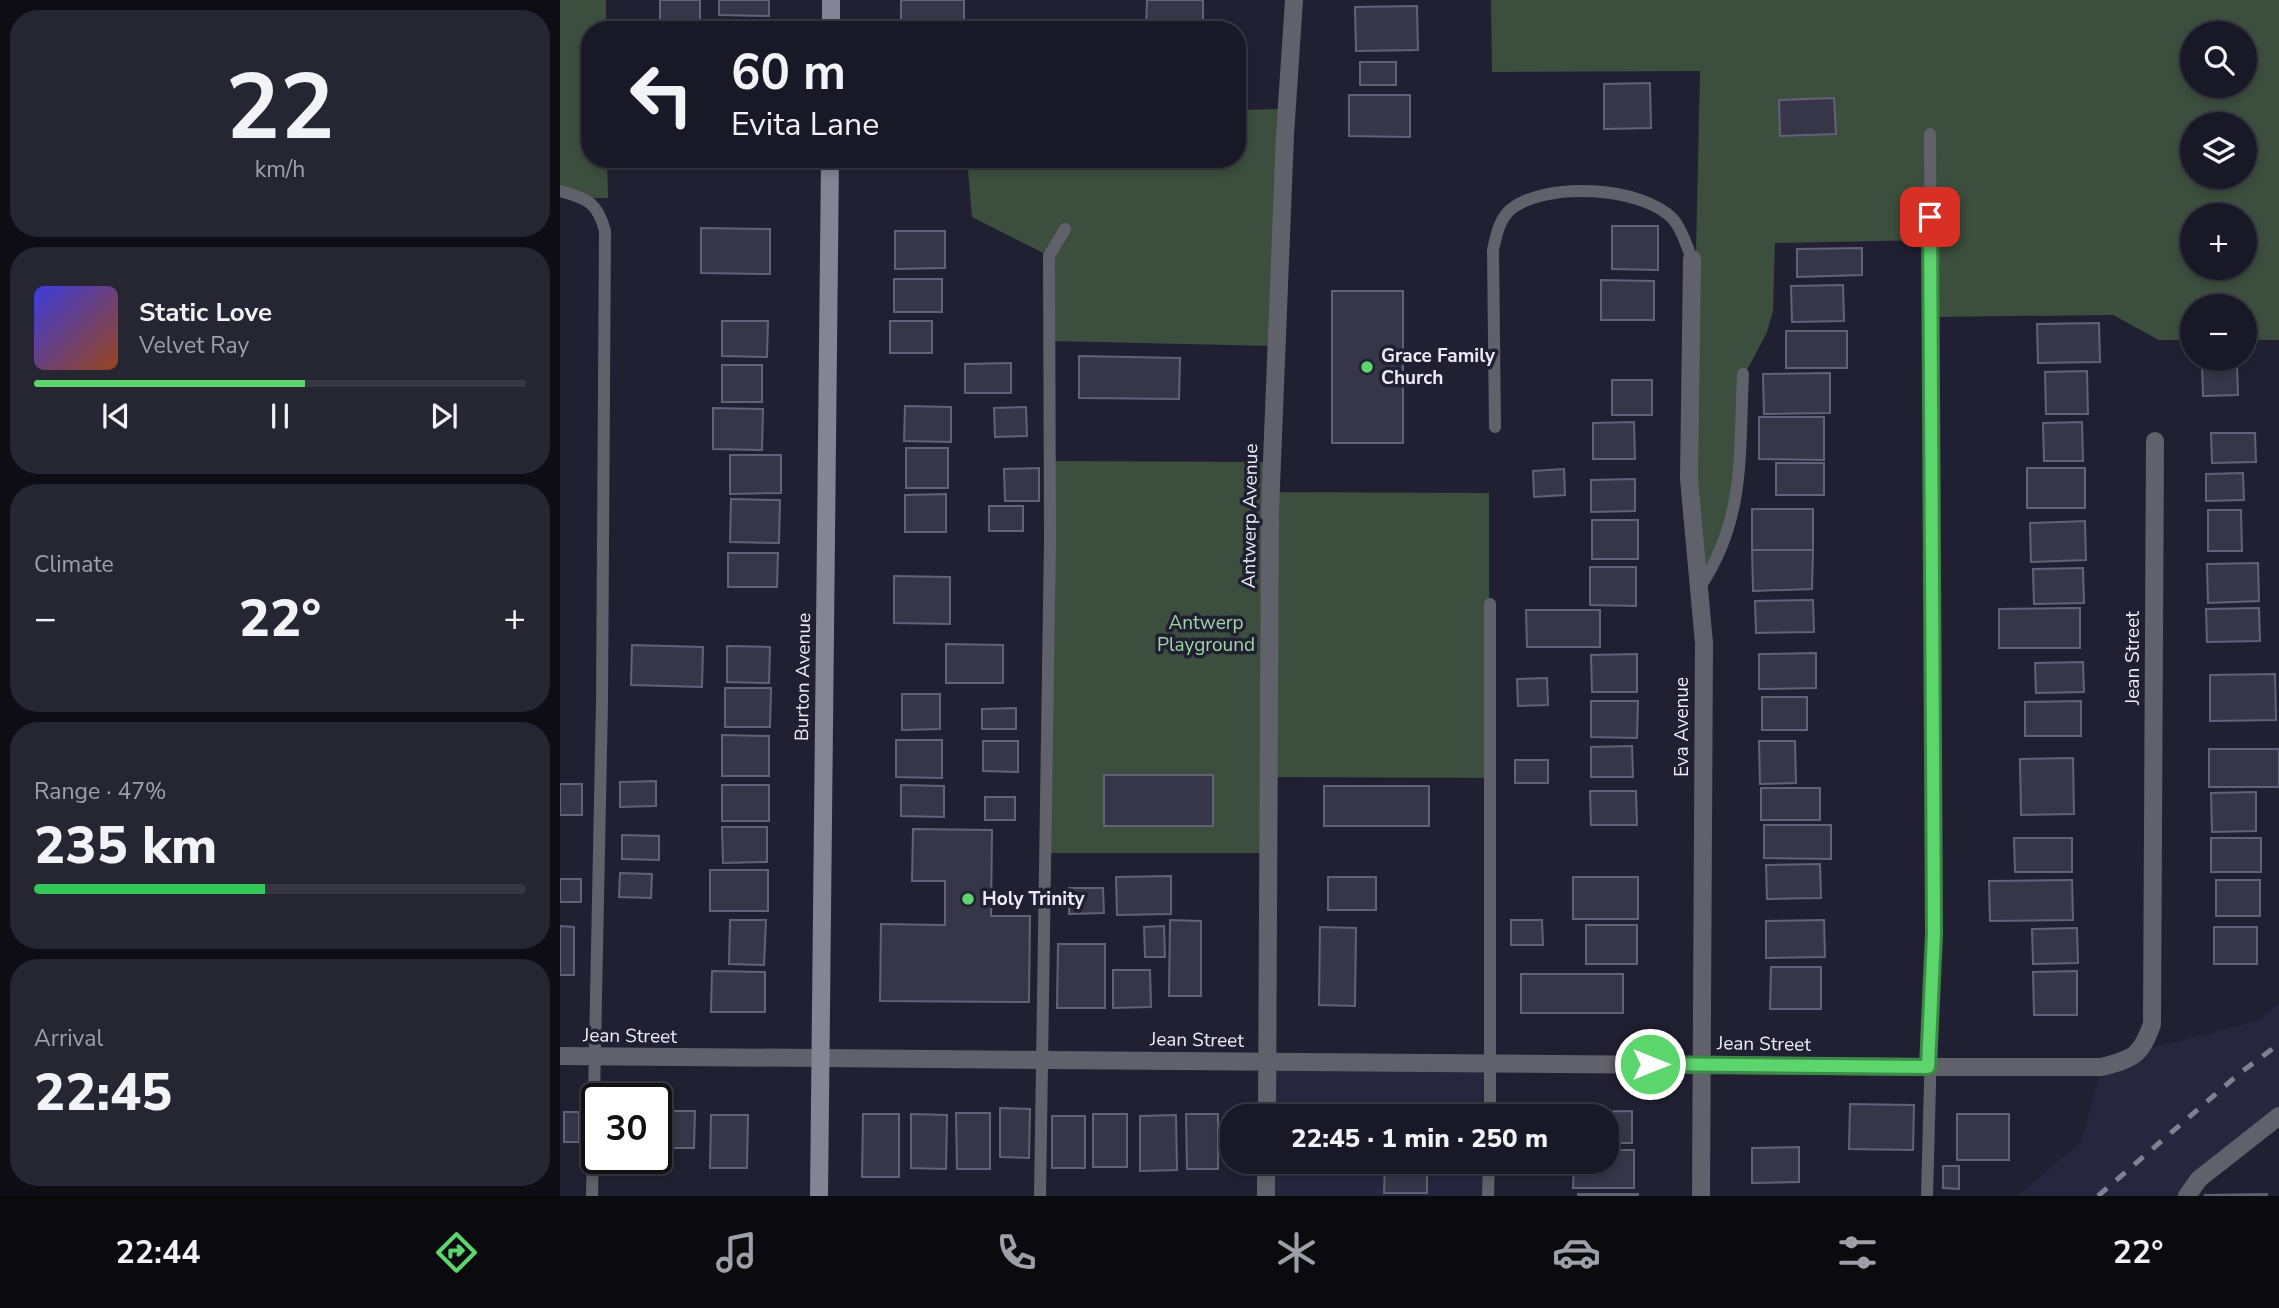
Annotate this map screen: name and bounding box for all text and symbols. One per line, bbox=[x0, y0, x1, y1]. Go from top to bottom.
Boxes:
map controls bbox=[2180, 21, 2257, 371]
button: search bbox=[2180, 21, 2257, 98]
text: 60 m bbox=[731, 39, 846, 106]
text: 22 bbox=[225, 46, 335, 170]
icon: left bbox=[616, 49, 707, 140]
text: Evita Lane bbox=[731, 103, 879, 146]
button: layers bbox=[2180, 112, 2257, 189]
text: km/h bbox=[255, 154, 305, 185]
pin bbox=[1900, 187, 1960, 247]
icon: arrive bbox=[1911, 198, 1949, 236]
button: + bbox=[2180, 203, 2257, 280]
button: − bbox=[2180, 294, 2257, 371]
text: Static Love bbox=[139, 295, 272, 330]
text: Velvet Ray bbox=[139, 330, 249, 361]
place label: Grace Family Church bbox=[1381, 343, 1496, 391]
marker: Grace Family Church bbox=[1359, 359, 1375, 375]
icon: previous bbox=[97, 397, 135, 435]
icon: pause bbox=[261, 397, 299, 435]
icon: next bbox=[425, 397, 463, 435]
street label: Antwerp Avenue bbox=[1236, 443, 1264, 589]
text: Climate bbox=[34, 549, 114, 580]
text: 22° bbox=[239, 583, 321, 654]
text: − bbox=[34, 593, 57, 644]
text: + bbox=[503, 593, 526, 644]
park label: Antwerp Playground bbox=[1157, 610, 1255, 658]
street label: Jean Street bbox=[2120, 611, 2146, 706]
street label: Burton Avenue bbox=[789, 613, 817, 741]
street label: Eva Avenue bbox=[1669, 677, 1695, 777]
text: Range · 47% bbox=[34, 776, 166, 807]
text: 235 km bbox=[34, 810, 217, 881]
place label: Holy Trinity bbox=[982, 886, 1086, 912]
marker: Holy Trinity bbox=[960, 891, 976, 907]
street label: Jean Street bbox=[582, 1022, 677, 1050]
text: Arrival bbox=[34, 1023, 103, 1054]
street label: Jean Street bbox=[1149, 1026, 1244, 1054]
position arrow bbox=[1613, 1027, 1687, 1101]
street label: Jean Street bbox=[1716, 1030, 1811, 1058]
text: 22:45 bbox=[34, 1057, 172, 1128]
speed limit sign: 30 bbox=[581, 1083, 672, 1174]
text: 22:45 · 1 min · 250 m bbox=[1291, 1121, 1548, 1156]
icon: directions bbox=[432, 1228, 481, 1277]
icon: music bbox=[712, 1228, 761, 1277]
icon: phone bbox=[992, 1228, 1041, 1277]
icon: climate bbox=[1272, 1228, 1321, 1277]
icon: car bbox=[1552, 1228, 1601, 1277]
icon: filters bbox=[1833, 1228, 1882, 1277]
text: 22:44 bbox=[116, 1231, 200, 1274]
text: 22° bbox=[2113, 1231, 2163, 1274]

